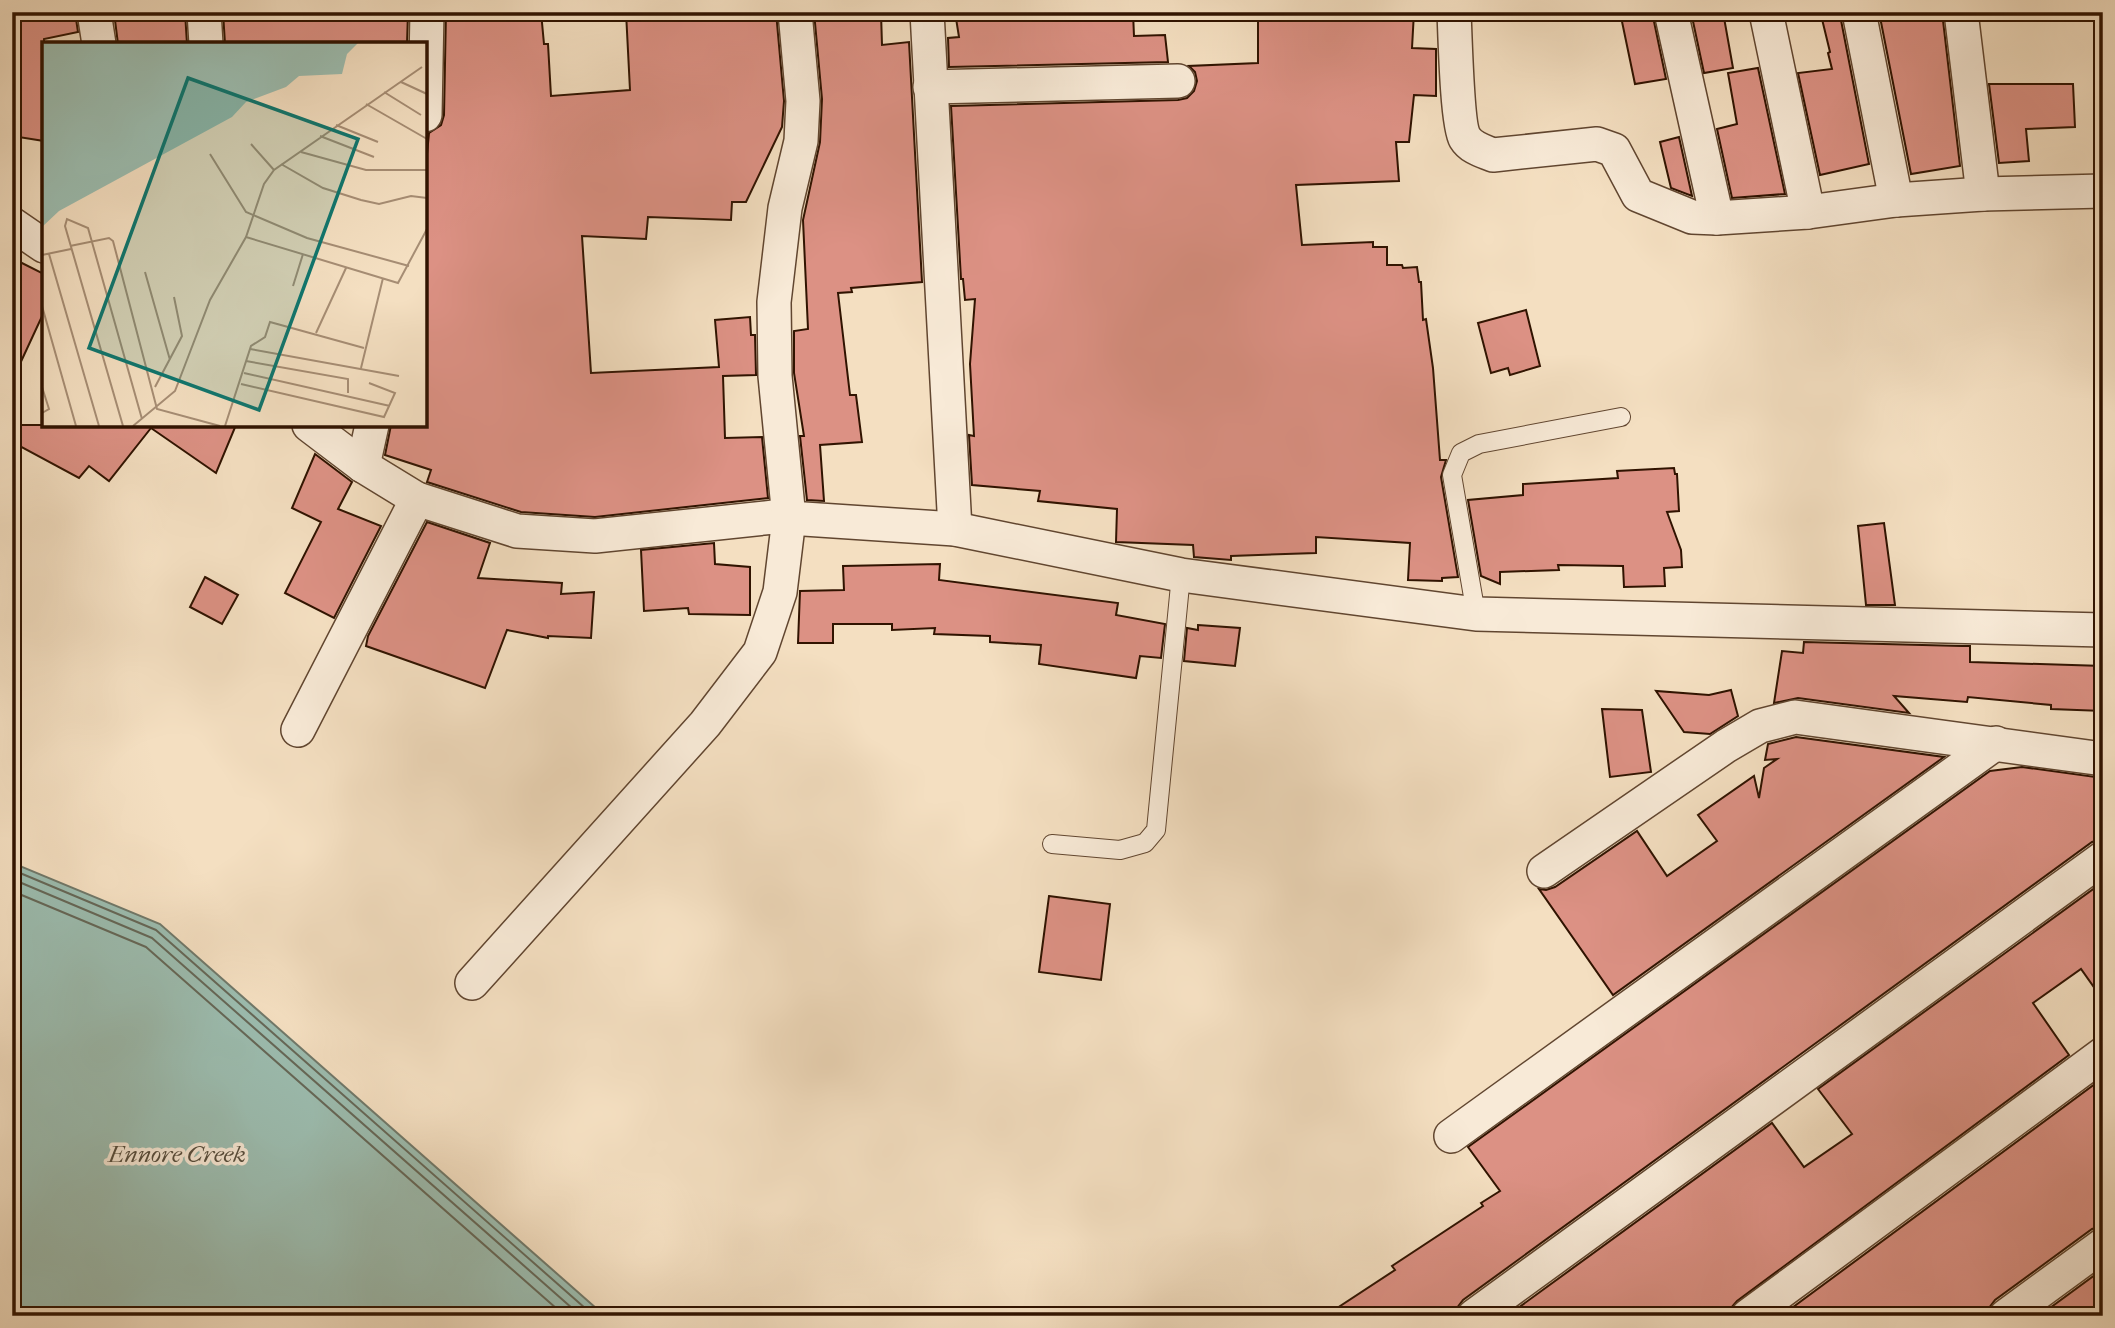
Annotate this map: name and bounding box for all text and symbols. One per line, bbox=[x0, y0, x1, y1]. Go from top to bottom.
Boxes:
inset map bbox=[42, 42, 427, 427]
water label: Ennore Creek bbox=[106, 1140, 246, 1168]

